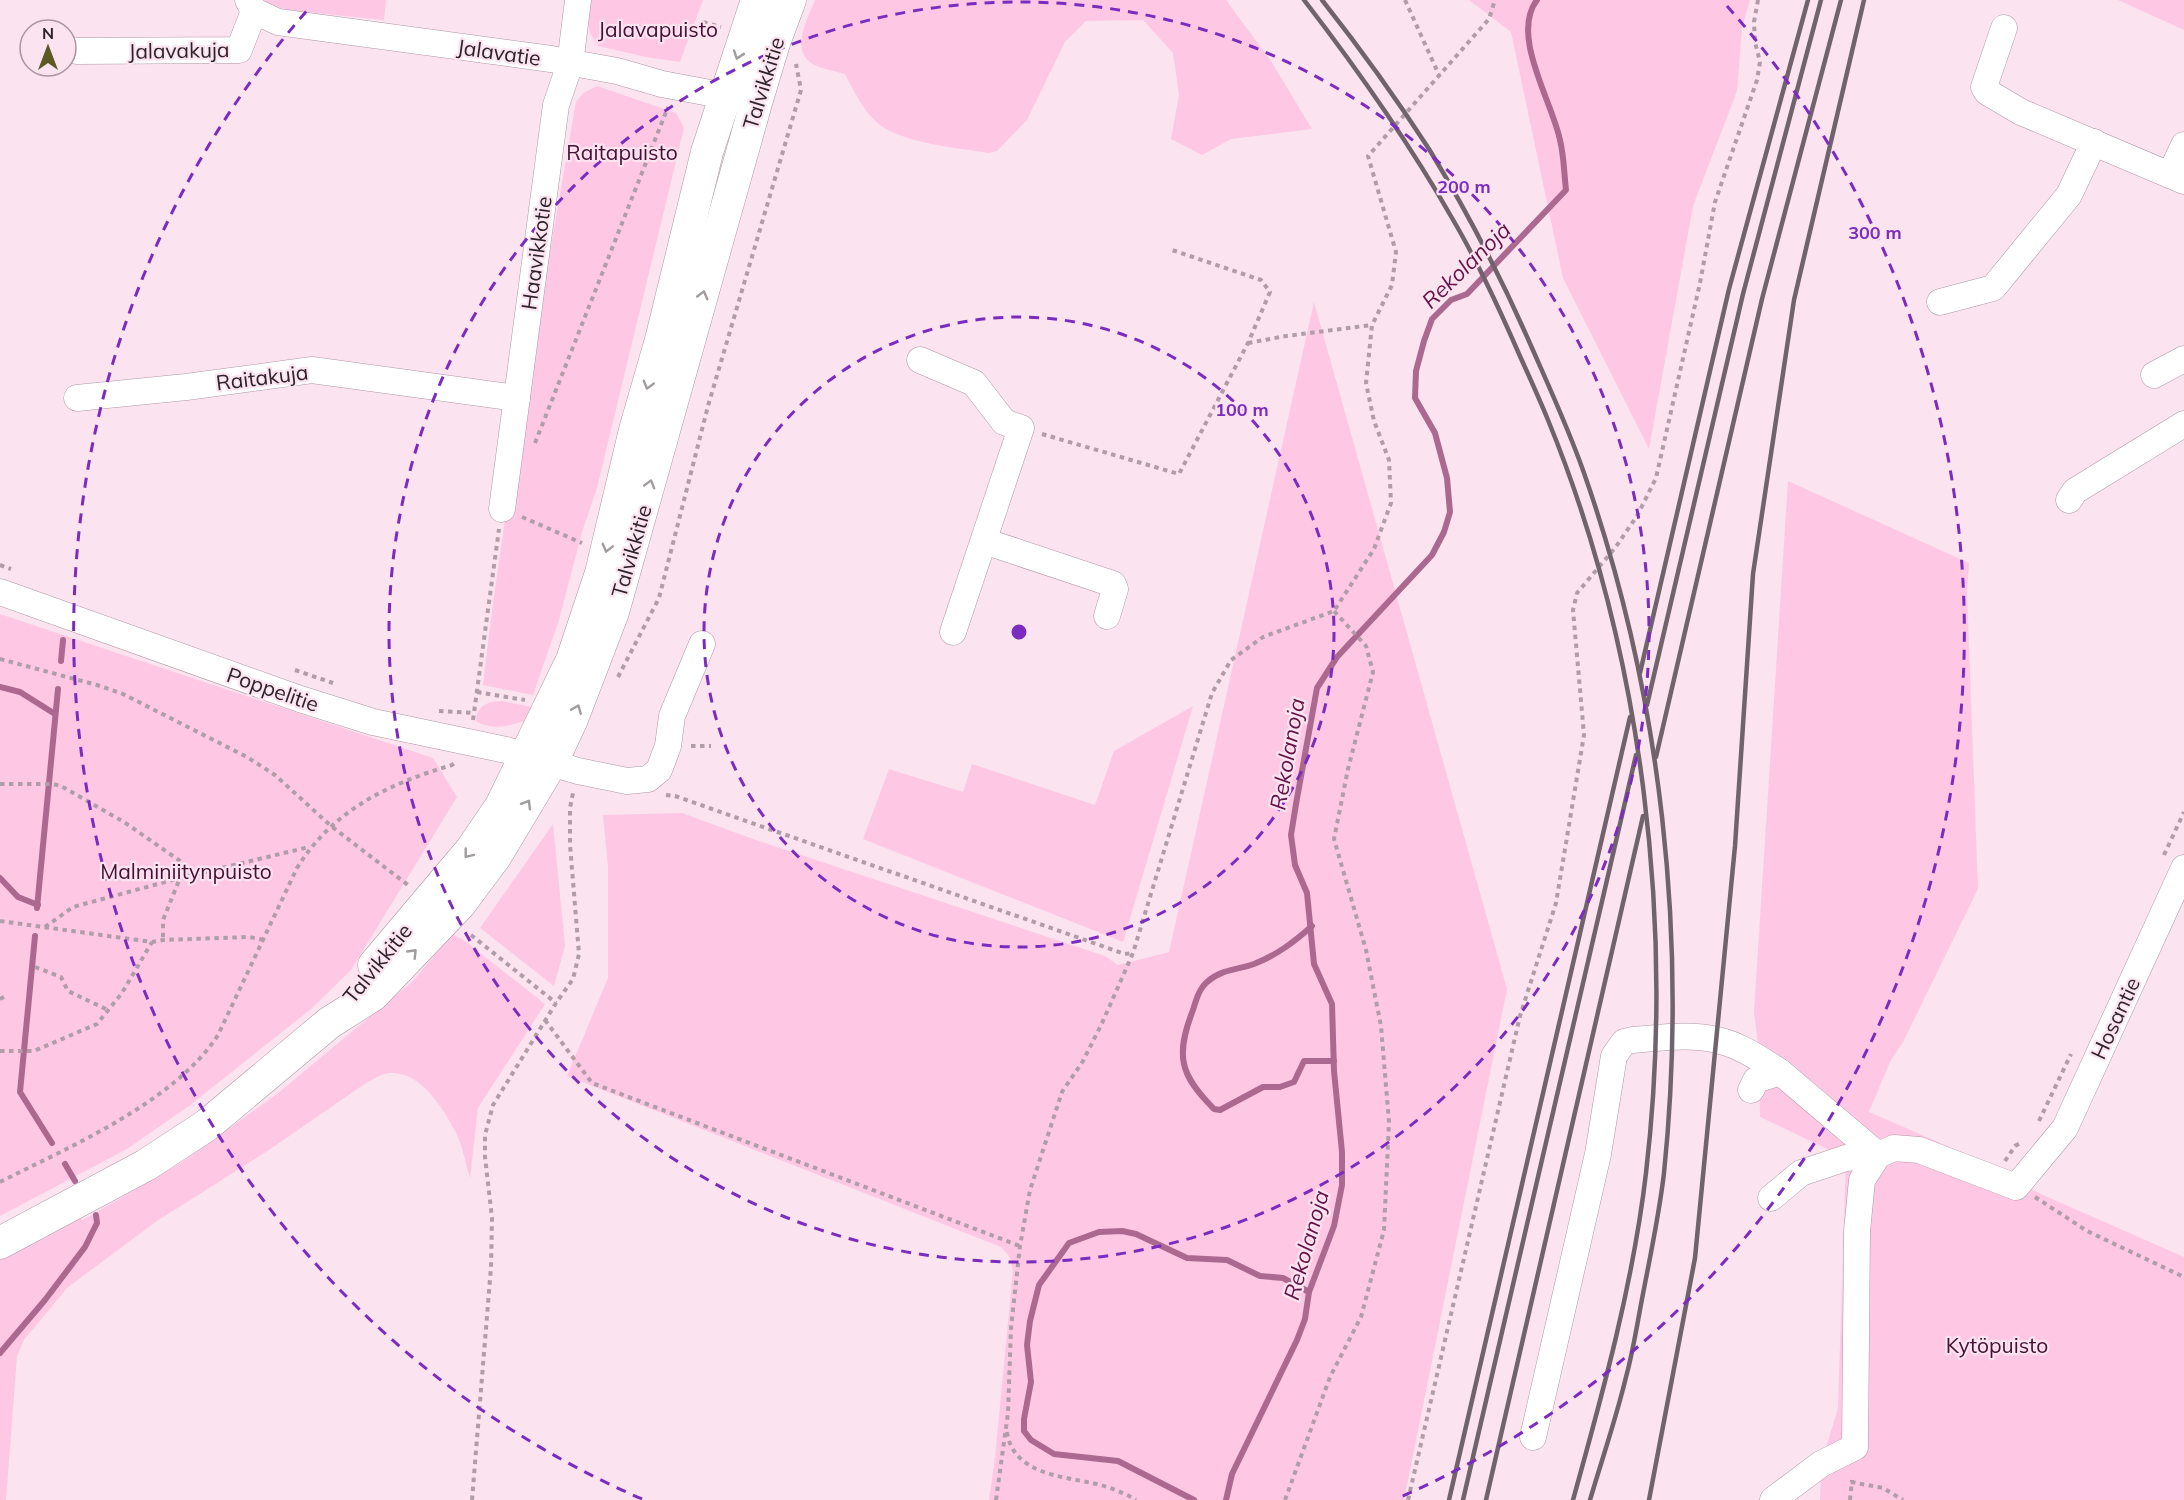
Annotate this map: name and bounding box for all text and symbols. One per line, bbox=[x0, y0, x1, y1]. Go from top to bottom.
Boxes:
park label: Jalavapuisto bbox=[598, 16, 718, 42]
north arrow bbox=[18, 18, 78, 78]
text: N bbox=[42, 23, 54, 43]
street label: Jalavatie bbox=[455, 33, 543, 71]
street label: Talvikkitie bbox=[737, 34, 789, 132]
street label: Jalavakuja bbox=[128, 36, 230, 64]
one-way arrow bbox=[733, 49, 746, 60]
park label: Raitapuisto bbox=[566, 139, 678, 165]
text: 200 m bbox=[1437, 175, 1491, 198]
street label: Haavikkotie bbox=[515, 195, 557, 311]
water label: Rekolanoja bbox=[1416, 216, 1516, 314]
text: 300 m bbox=[1848, 221, 1902, 244]
one-way arrow bbox=[696, 290, 708, 301]
street label: Raitakuja bbox=[214, 358, 310, 396]
one-way arrow bbox=[643, 379, 655, 390]
text: 100 m bbox=[1215, 398, 1269, 421]
one-way arrow bbox=[643, 479, 655, 489]
street label: Talvikkitie bbox=[605, 502, 657, 600]
one-way arrow bbox=[601, 543, 614, 553]
centre of rings bbox=[1009, 622, 1029, 642]
street label: Poppelitie bbox=[224, 661, 322, 717]
water label: Rekolanoja bbox=[1263, 696, 1311, 812]
one-way arrow bbox=[570, 704, 582, 715]
one-way arrow bbox=[520, 800, 532, 810]
one-way arrow bbox=[464, 847, 475, 858]
park label: Malminiitynpuisto bbox=[100, 858, 272, 884]
street label: Talvikkitie bbox=[337, 918, 417, 1008]
one-way arrow bbox=[406, 950, 417, 961]
street label: Hosantie bbox=[2085, 973, 2145, 1063]
water label: Rekolanoja bbox=[1277, 1187, 1335, 1303]
park label: Kytöpuisto bbox=[1946, 1332, 2048, 1358]

